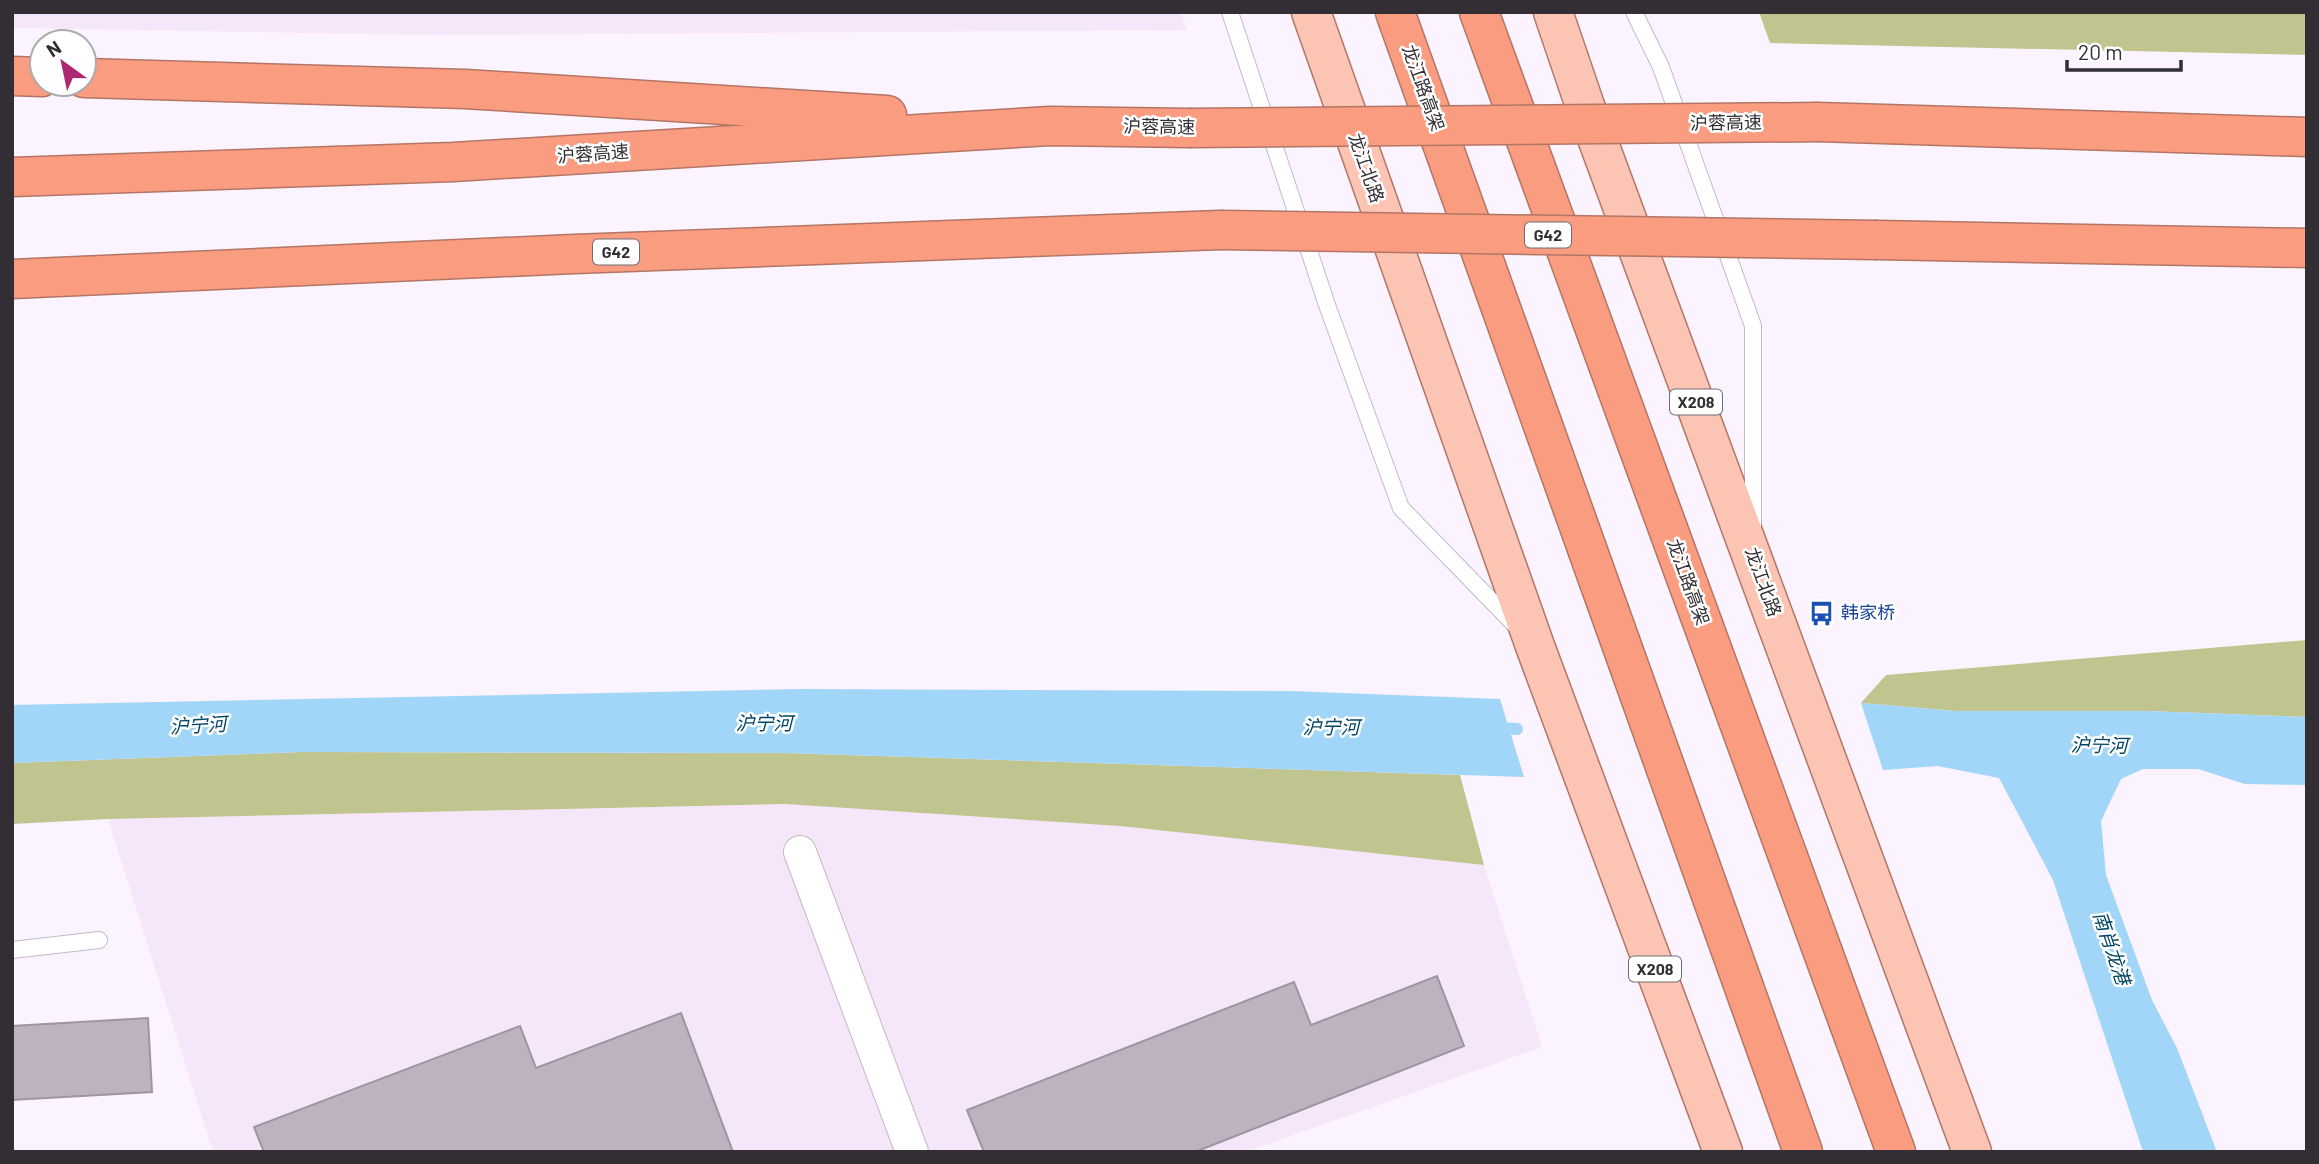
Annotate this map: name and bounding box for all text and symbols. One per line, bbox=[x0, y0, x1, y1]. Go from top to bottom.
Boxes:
north arrow bbox=[28, 28, 98, 98]
scale bar bbox=[2067, 28, 2181, 72]
text: N bbox=[42, 35, 65, 61]
text: 20 m bbox=[2078, 39, 2123, 64]
street label: 龙江路高架 bbox=[1398, 42, 1450, 134]
street label: 沪蓉高速 bbox=[1690, 110, 1762, 134]
street label: 沪蓉高速 bbox=[1123, 114, 1195, 138]
street label: 龙江北路 bbox=[1345, 130, 1389, 205]
street label: 沪蓉高速 bbox=[556, 140, 630, 166]
road number: G42 bbox=[1525, 222, 1571, 247]
road number: G42 bbox=[593, 240, 639, 264]
road number: X208 bbox=[1670, 390, 1722, 414]
street label: 龙江路高架 bbox=[1663, 536, 1715, 628]
street label: 龙江北路 bbox=[1741, 544, 1787, 619]
bus stop icon: 韩家桥 bbox=[1807, 599, 1835, 627]
place label: 韩家桥 bbox=[1841, 601, 1895, 623]
water label: 沪宁河 bbox=[169, 711, 231, 737]
water label: 沪宁河 bbox=[735, 711, 796, 734]
water label: 沪宁河 bbox=[1302, 715, 1363, 738]
water label: 沪宁河 bbox=[2070, 733, 2132, 757]
water label: 南肖龙港 bbox=[2089, 908, 2137, 990]
road number: X208 bbox=[1629, 956, 1681, 981]

